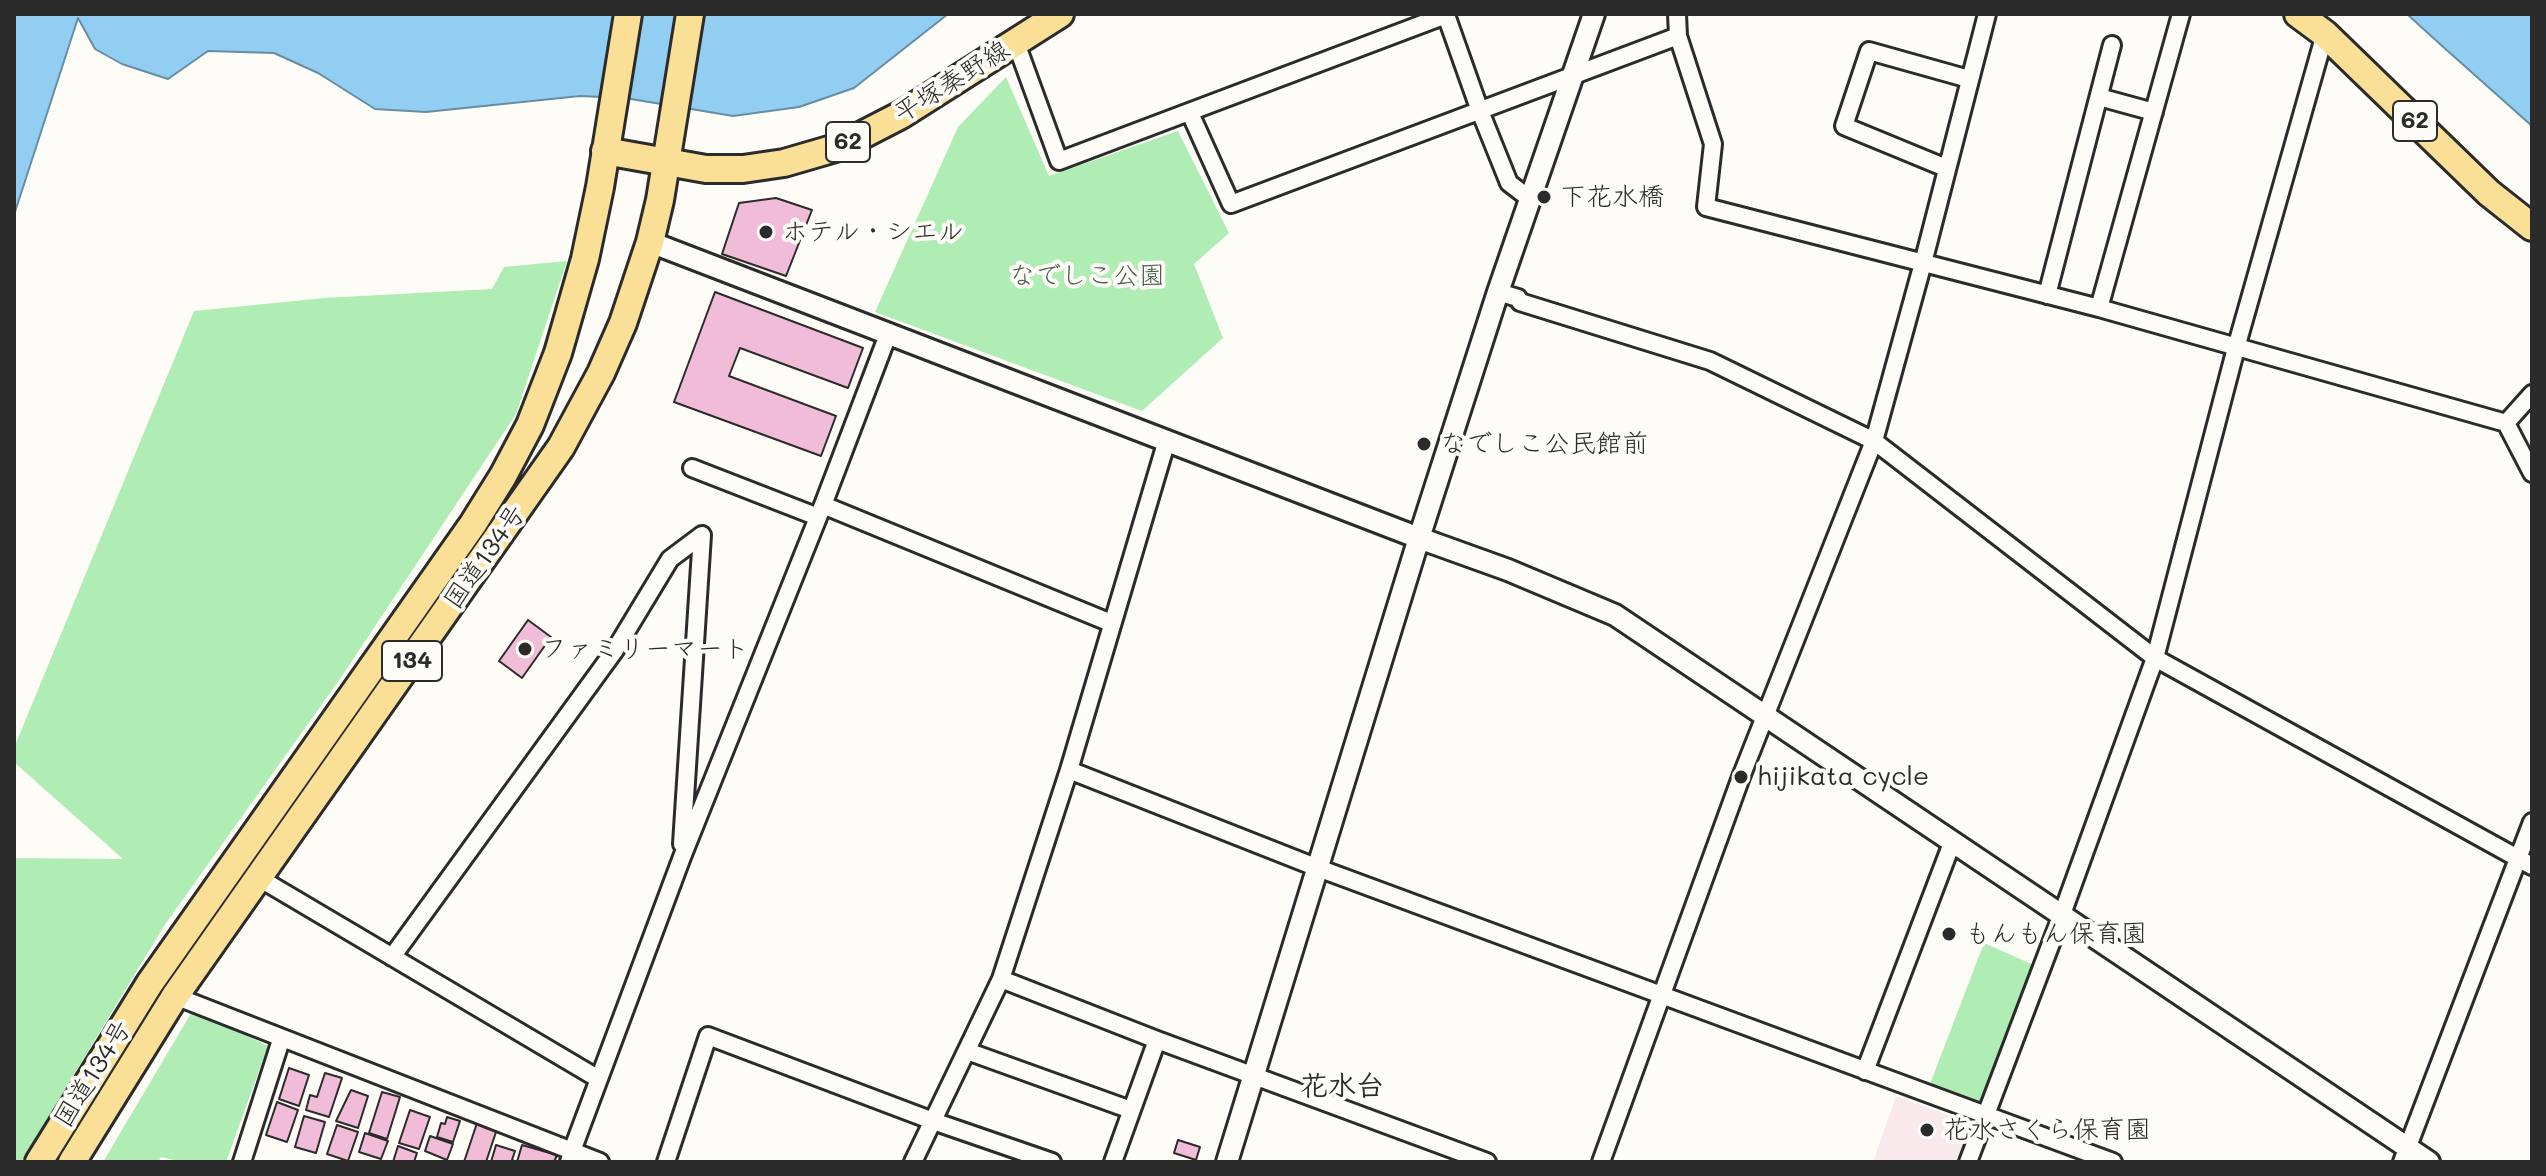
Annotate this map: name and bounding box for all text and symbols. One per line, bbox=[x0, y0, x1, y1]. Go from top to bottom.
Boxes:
street label: 平塚秦野線 bbox=[889, 34, 1015, 130]
road number: 62 bbox=[2393, 101, 2437, 141]
road number: 62 bbox=[826, 122, 870, 162]
place label: 下花水橋 bbox=[1560, 181, 1664, 213]
marker: 下花水橋 bbox=[1535, 188, 1553, 206]
place label: ホテル・シエル bbox=[782, 216, 964, 248]
marker: ホテル・シエル bbox=[757, 223, 775, 241]
park label: なでしこ公園 bbox=[1009, 260, 1165, 292]
place label: なでしこ公民館前 bbox=[1440, 428, 1648, 460]
marker: なでしこ公民館前 bbox=[1415, 435, 1433, 453]
street label: 国道134号 bbox=[438, 499, 532, 615]
place label: ファミリーマート bbox=[541, 633, 749, 665]
marker: ファミリーマート bbox=[516, 640, 534, 658]
road number: 134 bbox=[382, 641, 442, 681]
place label: hijikata cycle bbox=[1757, 761, 1929, 793]
marker: hijikata cycle bbox=[1732, 768, 1750, 786]
place label: もんもん保育園 bbox=[1965, 918, 2147, 950]
marker: もんもん保育園 bbox=[1940, 925, 1958, 943]
street label: 国道134号 bbox=[48, 1015, 138, 1133]
district label: 花水台 bbox=[1300, 1069, 1384, 1103]
place label: 花水さくら保育園 bbox=[1943, 1114, 2151, 1146]
marker: 花水さくら保育園 bbox=[1918, 1121, 1936, 1139]

